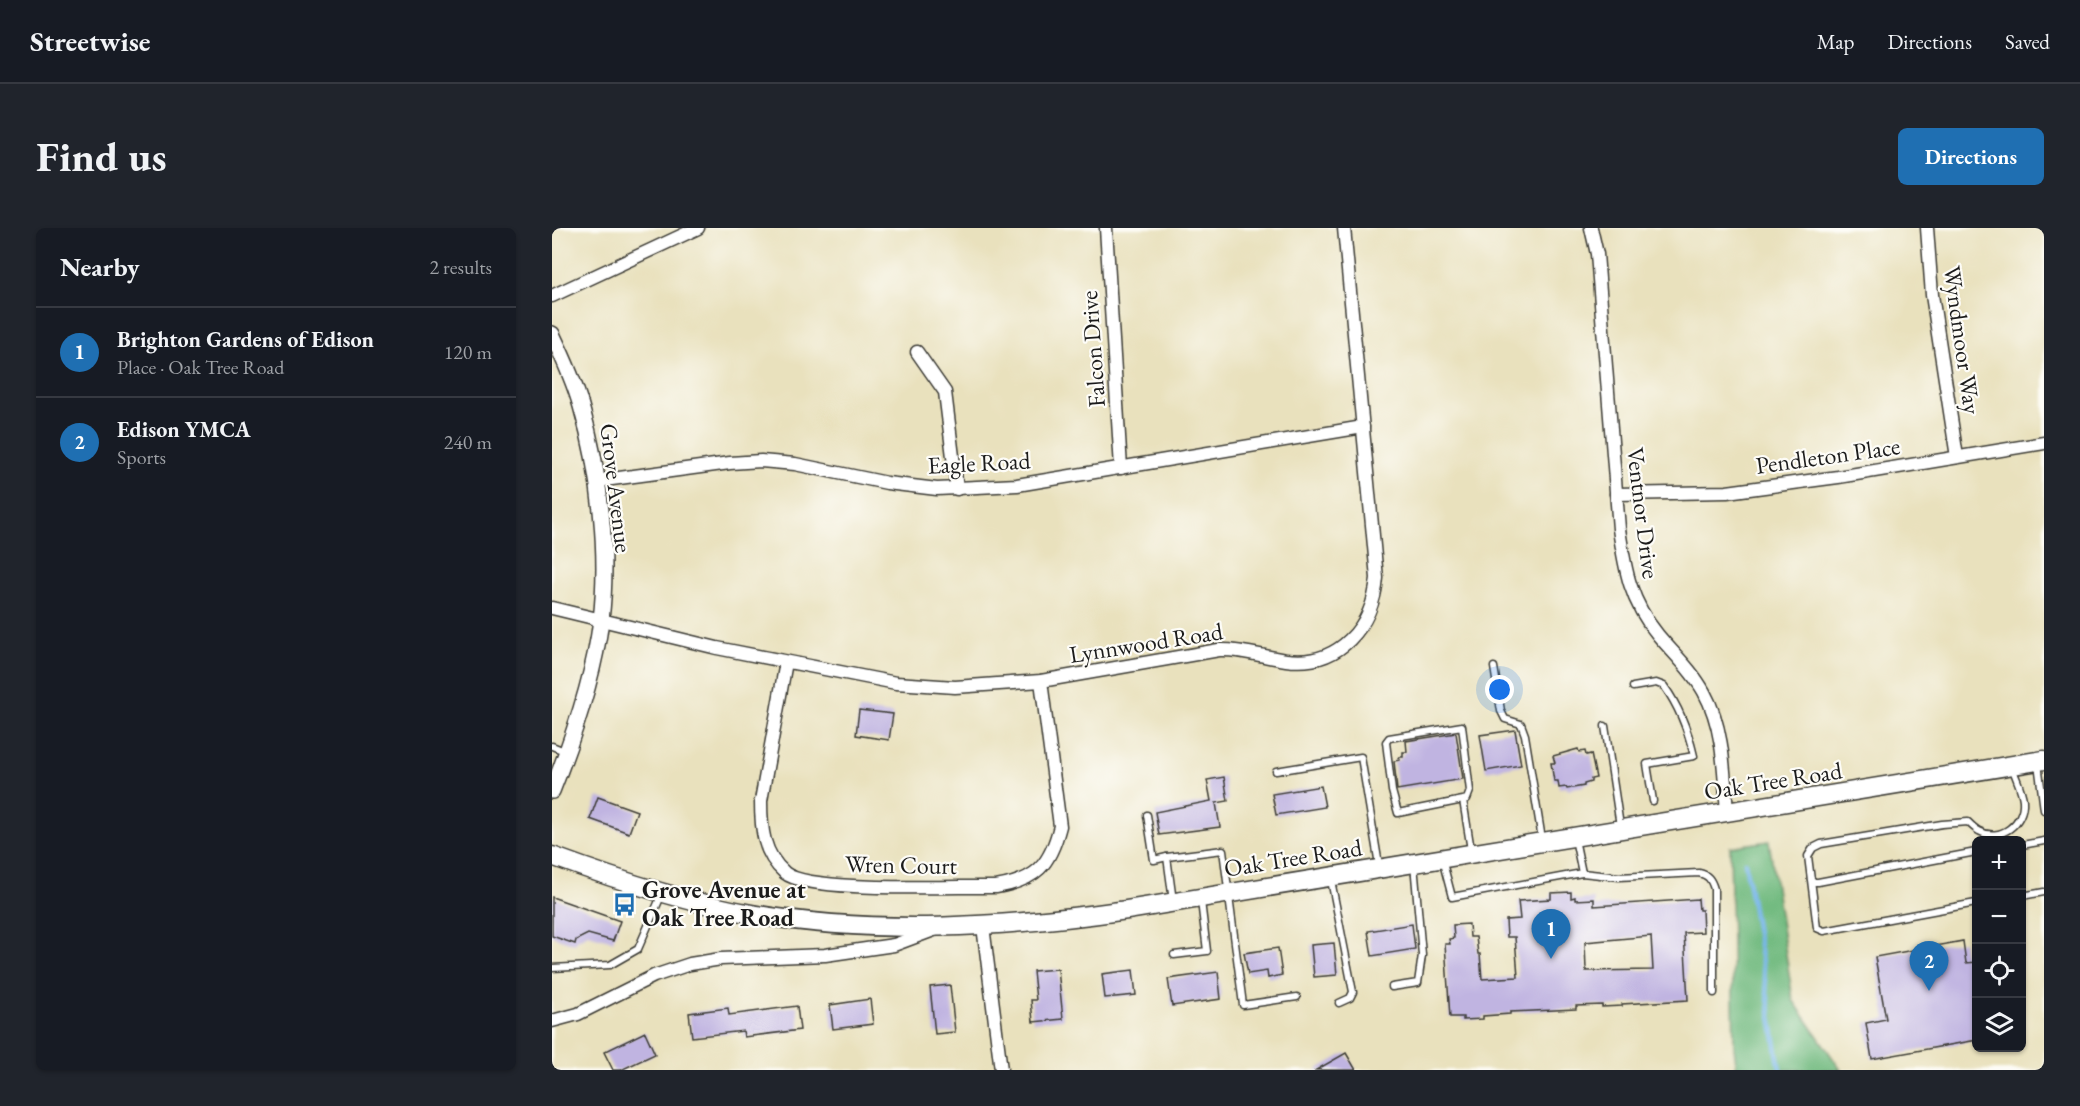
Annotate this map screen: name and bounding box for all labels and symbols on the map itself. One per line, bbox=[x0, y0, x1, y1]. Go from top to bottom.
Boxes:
street label: Wyndmoor Way bbox=[1937, 264, 1988, 417]
street label: Falcon Drive bbox=[1073, 290, 1112, 408]
street label: Grove Avenue bbox=[593, 422, 640, 554]
street label: Pendleton Place bbox=[1754, 430, 1902, 481]
street label: Eagle Road bbox=[927, 444, 1032, 481]
street label: Ventnor Drive bbox=[1620, 446, 1667, 580]
street label: Lynnwood Road bbox=[1067, 615, 1226, 670]
your location bbox=[1485, 675, 1514, 704]
street label: Oak Tree Road bbox=[1702, 754, 1845, 807]
street label: Oak Tree Road bbox=[1222, 831, 1365, 884]
street label: Wren Court bbox=[845, 848, 958, 881]
place label: Grove Avenue at Oak Tree Road bbox=[642, 874, 806, 933]
bus stop icon: Grove Avenue at Oak Tree Road bbox=[611, 891, 637, 917]
pin: 1 bbox=[1532, 910, 1570, 959]
pin: 2 bbox=[1910, 942, 1948, 991]

